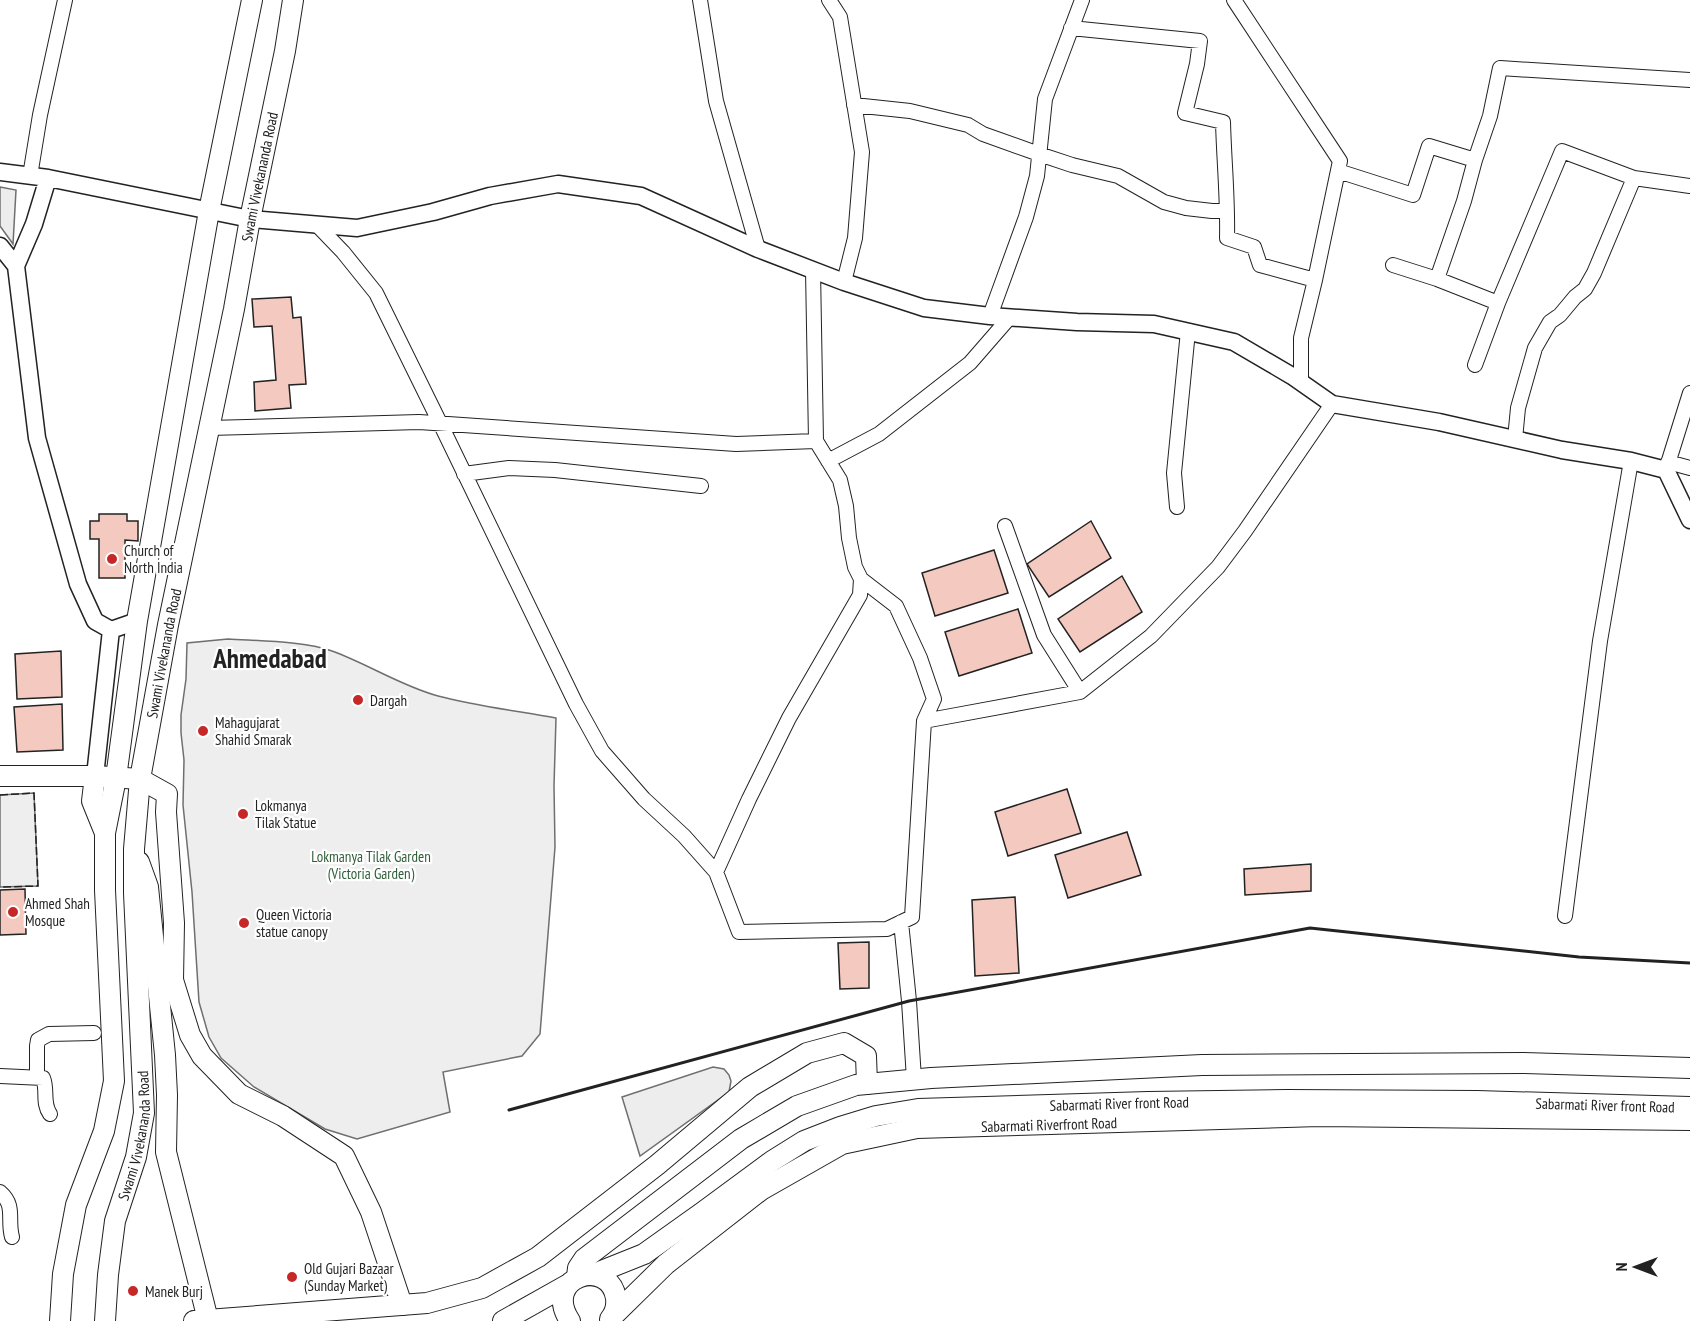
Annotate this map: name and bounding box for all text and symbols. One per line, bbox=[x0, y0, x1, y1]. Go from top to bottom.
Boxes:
street label: Swami Vivekananda Road bbox=[237, 110, 282, 243]
place label: Church of North India bbox=[124, 541, 183, 577]
marker: Church of North India bbox=[105, 552, 119, 566]
street label: Swami Vivekananda Road bbox=[142, 587, 185, 720]
district label: Ahmedabad bbox=[212, 641, 327, 675]
place label: Dargah bbox=[370, 691, 407, 710]
marker: Dargah bbox=[351, 693, 365, 707]
place label: Mahagujarat Shahid Smarak bbox=[215, 713, 292, 749]
marker: Mahagujarat Shahid Smarak bbox=[196, 724, 210, 738]
place label: Lokmanya Tilak Statue bbox=[255, 796, 316, 832]
marker: Lokmanya Tilak Statue bbox=[236, 807, 250, 821]
park label: Lokmanya Tilak Garden (Victoria Garden) bbox=[311, 847, 431, 883]
place label: Ahmed Shah Mosque bbox=[25, 894, 90, 930]
marker: Ahmed Shah Mosque bbox=[6, 905, 20, 919]
place label: Queen Victoria statue canopy bbox=[256, 905, 332, 941]
marker: Queen Victoria statue canopy bbox=[237, 916, 251, 930]
street label: Swami Vivekananda Road bbox=[113, 1070, 154, 1203]
street label: Sabarmati River front Road bbox=[1049, 1092, 1189, 1114]
street label: Sabarmati River front Road bbox=[1535, 1093, 1675, 1116]
street label: Sabarmati Riverfront Road bbox=[981, 1113, 1117, 1136]
north arrow bbox=[1606, 1237, 1666, 1297]
place label: Old Gujari Bazaar (Sunday Market) bbox=[304, 1259, 395, 1295]
text: N bbox=[1611, 1263, 1631, 1271]
marker: Old Gujari Bazaar (Sunday Market) bbox=[285, 1270, 299, 1284]
place label: Manek Burj bbox=[145, 1282, 203, 1301]
marker: Manek Burj bbox=[126, 1284, 140, 1298]

